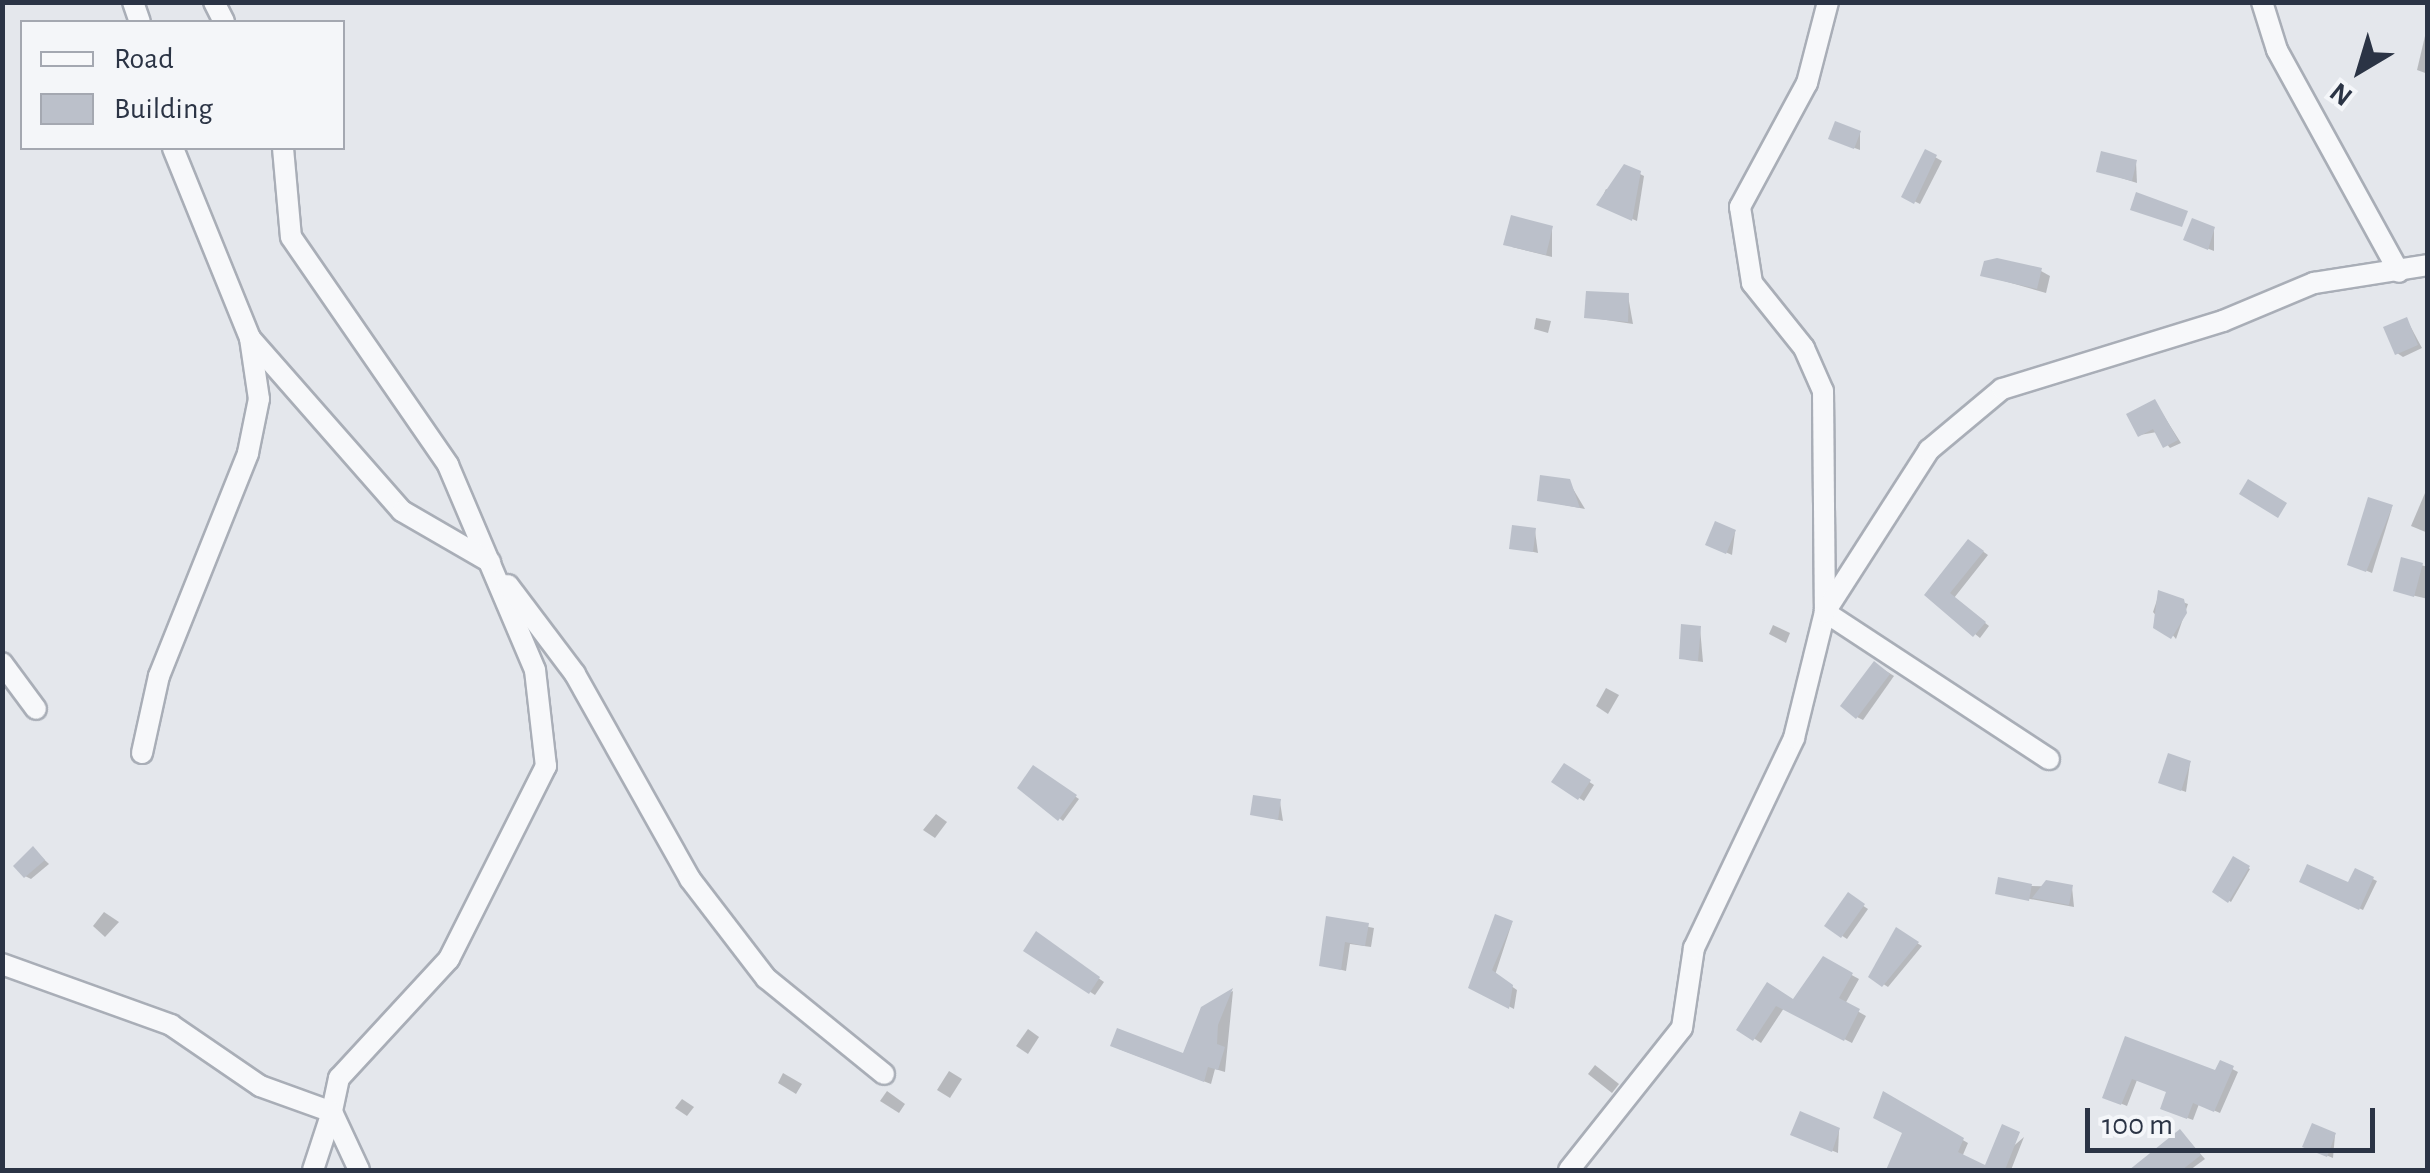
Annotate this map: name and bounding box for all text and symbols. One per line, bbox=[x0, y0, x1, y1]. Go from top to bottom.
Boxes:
legend bbox=[20, 20, 345, 150]
north arrow bbox=[2310, 20, 2410, 120]
text: Road bbox=[114, 44, 174, 74]
text: N bbox=[2325, 77, 2358, 111]
text: Building bbox=[114, 94, 213, 124]
scale bar bbox=[2090, 1088, 2380, 1150]
text: 100 m bbox=[2102, 1110, 2173, 1140]

